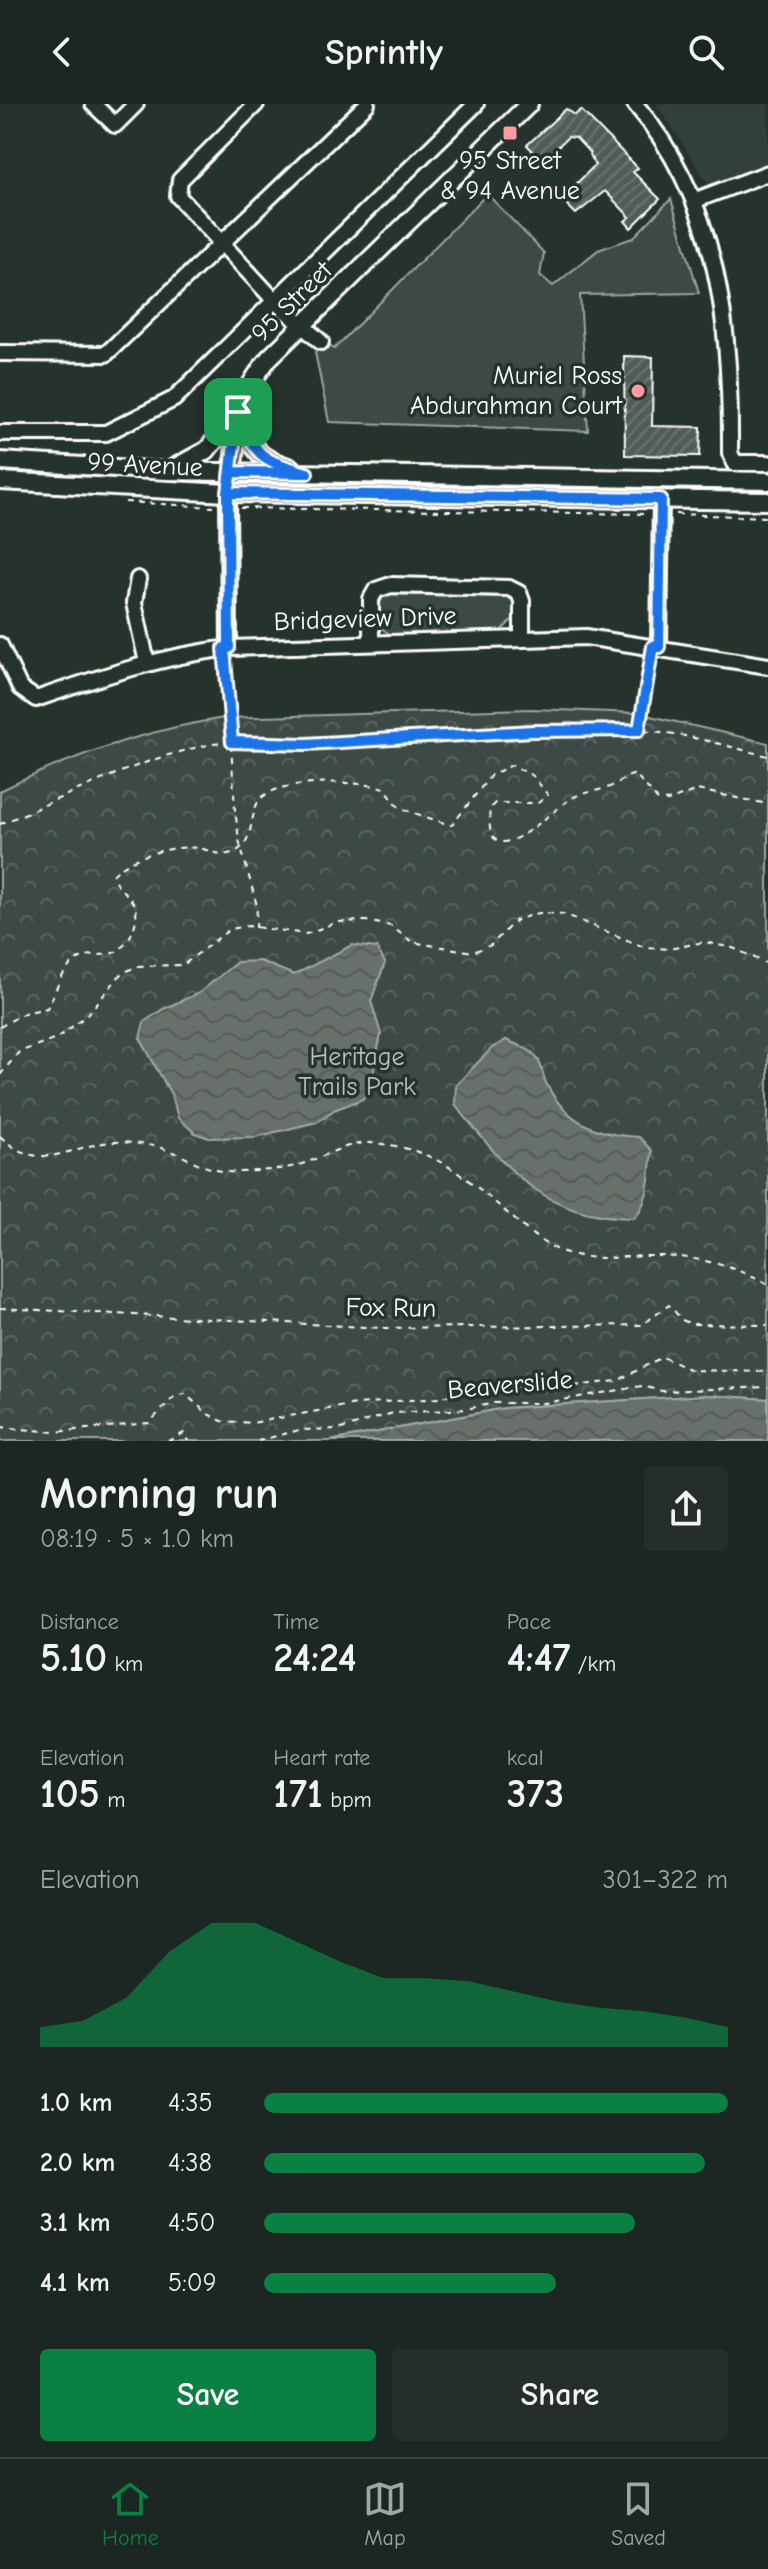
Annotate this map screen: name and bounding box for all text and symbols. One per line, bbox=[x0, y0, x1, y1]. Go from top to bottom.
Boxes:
icon: back bbox=[40, 30, 84, 74]
icon: search bbox=[684, 30, 728, 74]
text: Sprintly bbox=[325, 32, 443, 73]
marker: 95 Street & 94 Avenue bbox=[501, 124, 519, 142]
place label: 95 Street & 94 Avenue bbox=[440, 146, 580, 206]
street label: 95 Street bbox=[245, 254, 340, 349]
place label: Muriel Ross Abdurahman Court bbox=[410, 361, 624, 421]
pin bbox=[204, 378, 272, 446]
marker: Muriel Ross Abdurahman Court bbox=[629, 382, 647, 400]
icon: arrive bbox=[216, 390, 260, 434]
street label: 99 Avenue bbox=[87, 447, 203, 483]
street label: Bridgeview Drive bbox=[273, 601, 457, 637]
park label: Heritage Trails Park bbox=[298, 1042, 416, 1102]
street label: Fox Run bbox=[345, 1292, 437, 1324]
street label: Beaverslide bbox=[446, 1365, 574, 1405]
button: share bbox=[644, 1467, 728, 1551]
text: Morning run bbox=[40, 1468, 279, 1519]
text: 08:19 · 5 × 1.0 km bbox=[40, 1524, 234, 1554]
text: Distance bbox=[40, 1609, 119, 1635]
text: Time bbox=[273, 1609, 319, 1635]
text: Pace bbox=[507, 1609, 551, 1635]
text: 5.10 bbox=[40, 1635, 107, 1681]
text: 24:24 bbox=[273, 1635, 357, 1681]
text: 4:47 bbox=[507, 1635, 570, 1681]
text: km bbox=[107, 1651, 143, 1677]
text: /km bbox=[570, 1651, 616, 1677]
text: Elevation bbox=[40, 1745, 124, 1771]
text: Heart rate bbox=[273, 1745, 370, 1771]
text: kcal bbox=[507, 1745, 544, 1771]
text: 105 bbox=[40, 1771, 100, 1817]
text: 171 bbox=[273, 1771, 323, 1817]
text: 373 bbox=[507, 1771, 564, 1817]
text: m bbox=[100, 1787, 125, 1813]
text: bpm bbox=[323, 1787, 372, 1813]
text: Elevation bbox=[40, 1865, 140, 1895]
text: 301–322 m bbox=[603, 1865, 728, 1895]
text: 1.0 km bbox=[40, 2088, 112, 2118]
text: 4:35 bbox=[168, 2088, 213, 2118]
text: 2.0 km bbox=[40, 2148, 115, 2178]
text: 4:38 bbox=[168, 2148, 212, 2178]
text: 3.1 km bbox=[40, 2208, 110, 2238]
text: 4:50 bbox=[168, 2208, 215, 2238]
text: 4.1 km bbox=[40, 2268, 110, 2298]
text: 5:09 bbox=[168, 2268, 216, 2298]
button: Save bbox=[40, 2349, 376, 2441]
button: Share bbox=[392, 2349, 728, 2441]
tab: Home bbox=[102, 2477, 159, 2551]
tab: Map bbox=[363, 2477, 407, 2551]
tab: Saved bbox=[611, 2477, 666, 2551]

